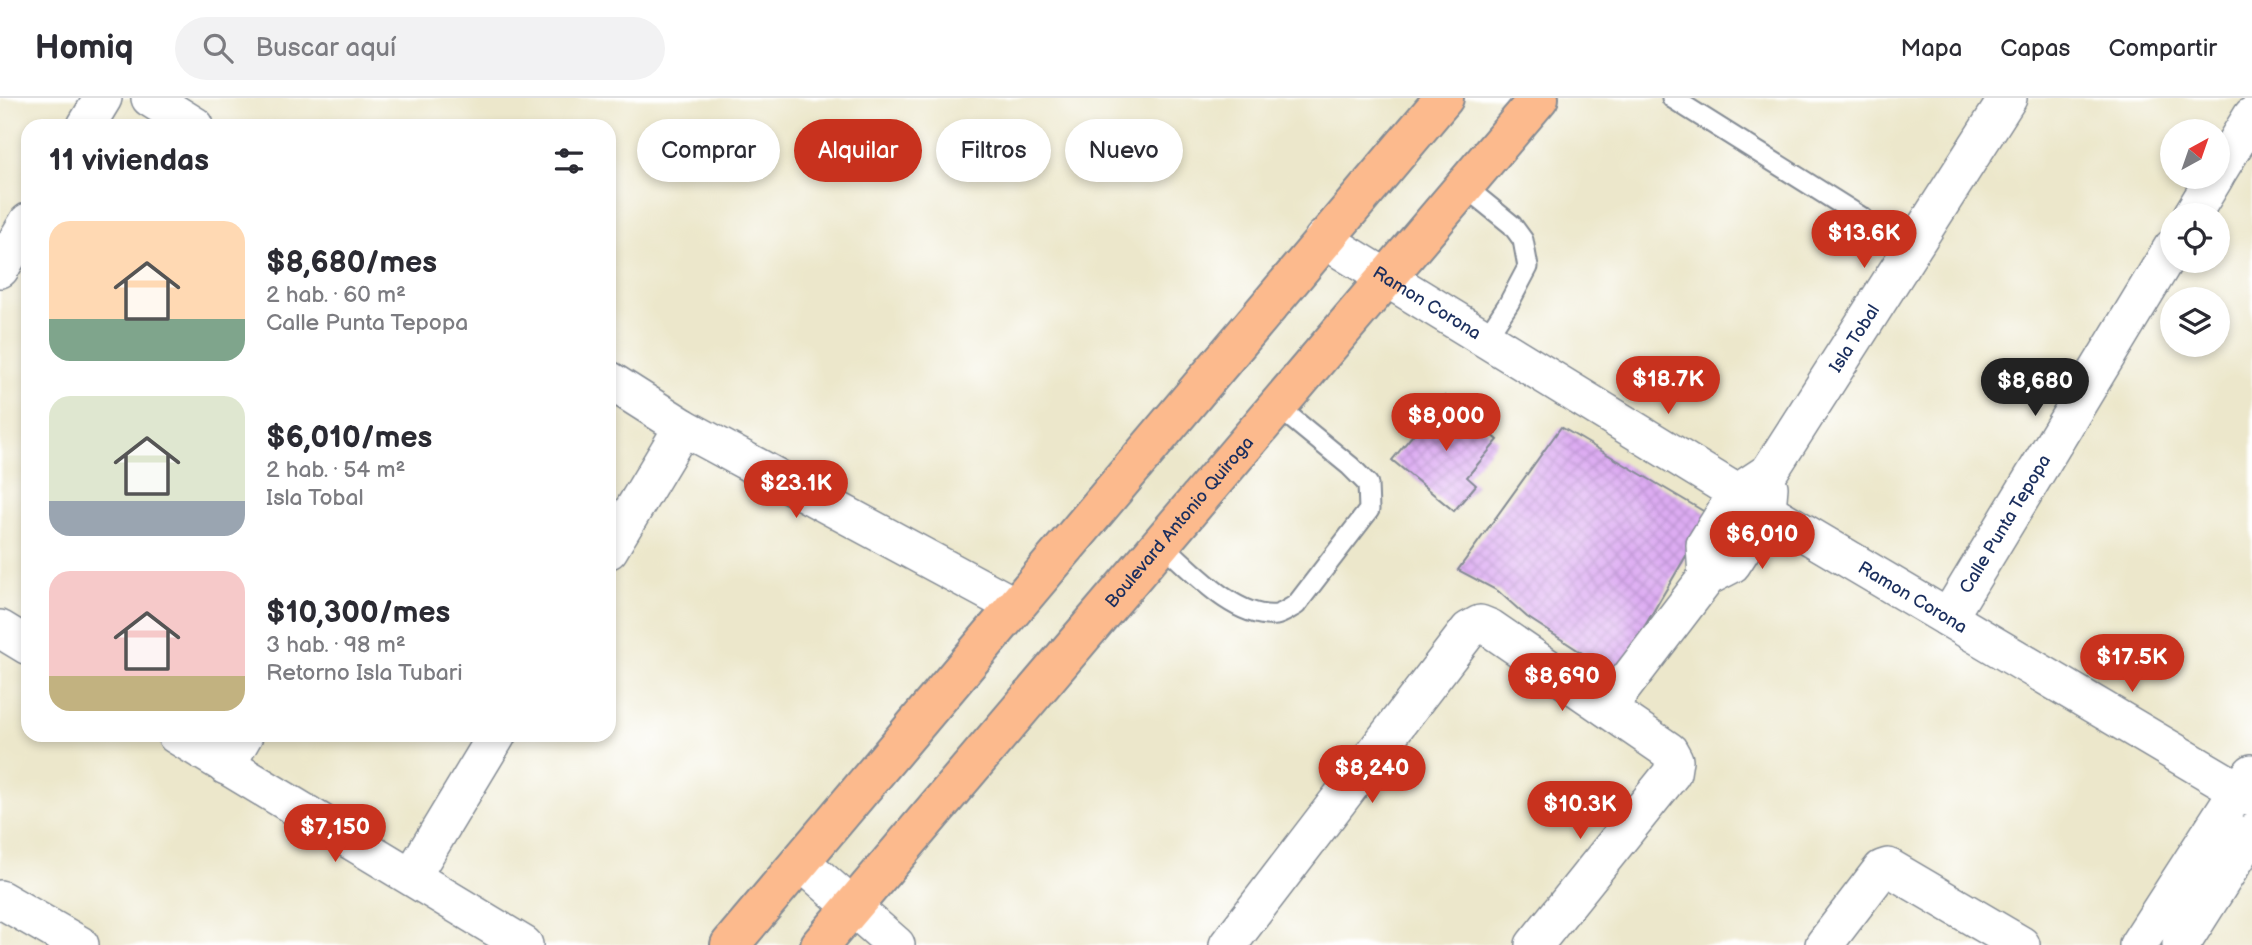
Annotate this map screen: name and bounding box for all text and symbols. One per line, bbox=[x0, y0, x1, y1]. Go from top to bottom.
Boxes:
search box bbox=[175, 17, 665, 80]
text: Homiq bbox=[35, 28, 133, 68]
icon: search bbox=[199, 29, 237, 67]
text: Buscar aquí bbox=[255, 33, 396, 64]
text: Mapa bbox=[1901, 34, 1962, 63]
text: Capas bbox=[2000, 34, 2070, 63]
text: Compartir bbox=[2108, 34, 2217, 63]
chip: Comprar bbox=[637, 119, 780, 182]
chip: Alquilar bbox=[794, 119, 922, 182]
chip: Filtros bbox=[936, 119, 1051, 182]
chip: Nuevo bbox=[1065, 119, 1183, 182]
north arrow bbox=[2160, 119, 2230, 189]
map controls bbox=[2160, 119, 2230, 357]
icon: filters bbox=[550, 142, 588, 180]
text: 11 viviendas bbox=[49, 143, 209, 179]
button: locate bbox=[2160, 203, 2230, 273]
pin: $13.6K bbox=[1807, 211, 1921, 270]
text: $13.6K bbox=[1828, 219, 1900, 247]
text: $8,680/mes bbox=[266, 245, 437, 281]
icon: home bbox=[105, 249, 189, 333]
street label: Ramon Corona bbox=[1369, 262, 1485, 344]
text: 2 hab. · 60 m² bbox=[266, 281, 406, 309]
button: layers bbox=[2160, 287, 2230, 357]
street label: Isla Tobal bbox=[1825, 300, 1884, 376]
text: Calle Punta Tepopa bbox=[266, 309, 468, 337]
pin: $18.7K bbox=[1611, 356, 1725, 416]
pin: $8,680 bbox=[1978, 358, 2092, 418]
text: $18.7K bbox=[1632, 365, 1704, 393]
text: $8,680 bbox=[1997, 367, 2073, 395]
pin: $8,000 bbox=[1389, 394, 1503, 453]
text: $8,000 bbox=[1407, 402, 1485, 430]
text: $6,010/mes bbox=[266, 420, 432, 456]
icon: home bbox=[105, 424, 189, 508]
street label: Boulevard Antonio Quiroga bbox=[1101, 432, 1258, 612]
street label: Calle Punta Tepopa bbox=[1955, 451, 2055, 597]
text: 2 hab. · 54 m² bbox=[266, 456, 406, 484]
pin: $23.1K bbox=[739, 460, 853, 520]
text: $23.1K bbox=[760, 469, 832, 497]
text: Isla Tobal bbox=[266, 484, 364, 512]
pin: $6,010 bbox=[1705, 512, 1819, 571]
text: $6,010 bbox=[1726, 520, 1798, 548]
street label: Ramon Corona bbox=[1855, 557, 1971, 637]
text: $10,300/mes bbox=[266, 595, 450, 631]
icon: home bbox=[105, 599, 189, 683]
text: 3 hab. · 98 m² bbox=[266, 631, 406, 659]
pin: $17.5K bbox=[2075, 634, 2189, 694]
text: $17.5K bbox=[2096, 643, 2168, 671]
pin: $8,690 bbox=[1505, 654, 1619, 713]
text: Retorno Isla Tubari bbox=[266, 659, 463, 687]
text: $8,690 bbox=[1524, 662, 1600, 690]
pin: $8,240 bbox=[1315, 746, 1429, 805]
text: $8,240 bbox=[1335, 754, 1409, 782]
pin: $10.3K bbox=[1523, 782, 1637, 841]
text: $10.3K bbox=[1543, 790, 1617, 818]
pin: $7,150 bbox=[278, 804, 392, 864]
text: $7,150 bbox=[300, 813, 370, 841]

